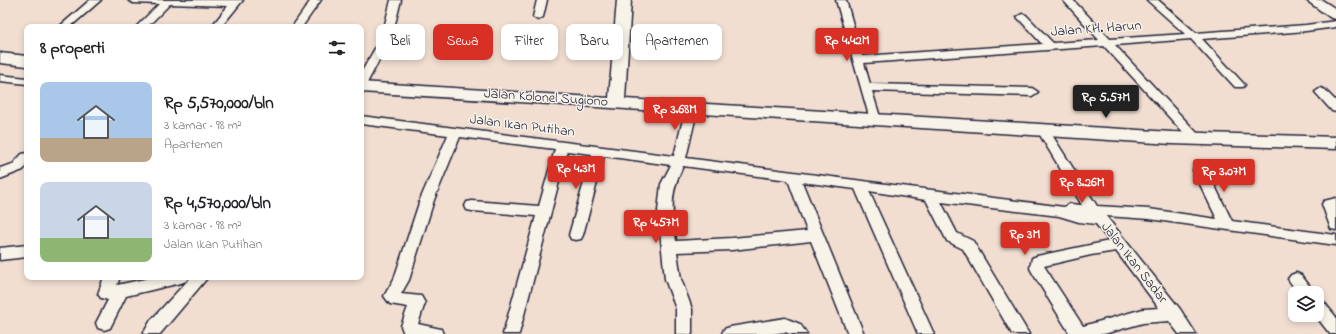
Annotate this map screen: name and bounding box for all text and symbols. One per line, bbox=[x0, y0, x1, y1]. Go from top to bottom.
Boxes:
street label: Jalan KH. Harun bbox=[1050, 15, 1142, 43]
chip: Beli bbox=[376, 24, 425, 60]
chip: Sewa bbox=[433, 24, 493, 60]
chip: Filter bbox=[501, 24, 558, 60]
chip: Baru bbox=[566, 24, 623, 60]
chip: Apartemen bbox=[631, 24, 722, 60]
pin: Rp 4.42M bbox=[806, 28, 888, 62]
text: Rp 4.42M bbox=[824, 31, 870, 50]
text: 8 properti bbox=[40, 36, 105, 61]
icon: filters bbox=[326, 37, 348, 59]
street label: Jalan Kolonel Sugiono bbox=[483, 83, 609, 114]
pin: Rp 5.57M bbox=[1065, 85, 1147, 119]
text: Rp 5.57M bbox=[1082, 88, 1130, 107]
text: Rp 5,570,000/bln bbox=[164, 91, 274, 116]
pin: Rp 3.68M bbox=[634, 97, 716, 131]
icon: home bbox=[72, 98, 120, 146]
text: Rp 3.68M bbox=[653, 100, 697, 119]
street label: Jalan Ikan Putihan bbox=[468, 109, 576, 143]
text: 3 kamar · 98 m² bbox=[164, 116, 242, 135]
text: Apartemen bbox=[164, 135, 223, 154]
pin: Rp 4.3M bbox=[539, 156, 613, 190]
text: Rp 4.3M bbox=[557, 159, 595, 178]
pin: Rp 3.07M bbox=[1183, 159, 1265, 193]
text: Rp 3.07M bbox=[1202, 162, 1246, 181]
pin: Rp 8.26M bbox=[1041, 170, 1123, 204]
text: Rp 8.26M bbox=[1059, 173, 1105, 192]
text: Rp 4,570,000/bln bbox=[164, 191, 271, 216]
icon: home bbox=[72, 198, 120, 246]
pin: Rp 4.57M bbox=[615, 210, 697, 244]
text: Rp 4.57M bbox=[633, 213, 679, 232]
text: 3 kamar · 98 m² bbox=[164, 216, 242, 235]
street label: Jalan Ikan Sadar bbox=[1095, 218, 1173, 309]
pin: Rp 3M bbox=[997, 222, 1053, 256]
text: Rp 3M bbox=[1010, 225, 1040, 244]
text: Jalan Ikan Putihan bbox=[164, 235, 262, 254]
map controls bbox=[1288, 286, 1324, 322]
button: layers bbox=[1288, 286, 1324, 322]

